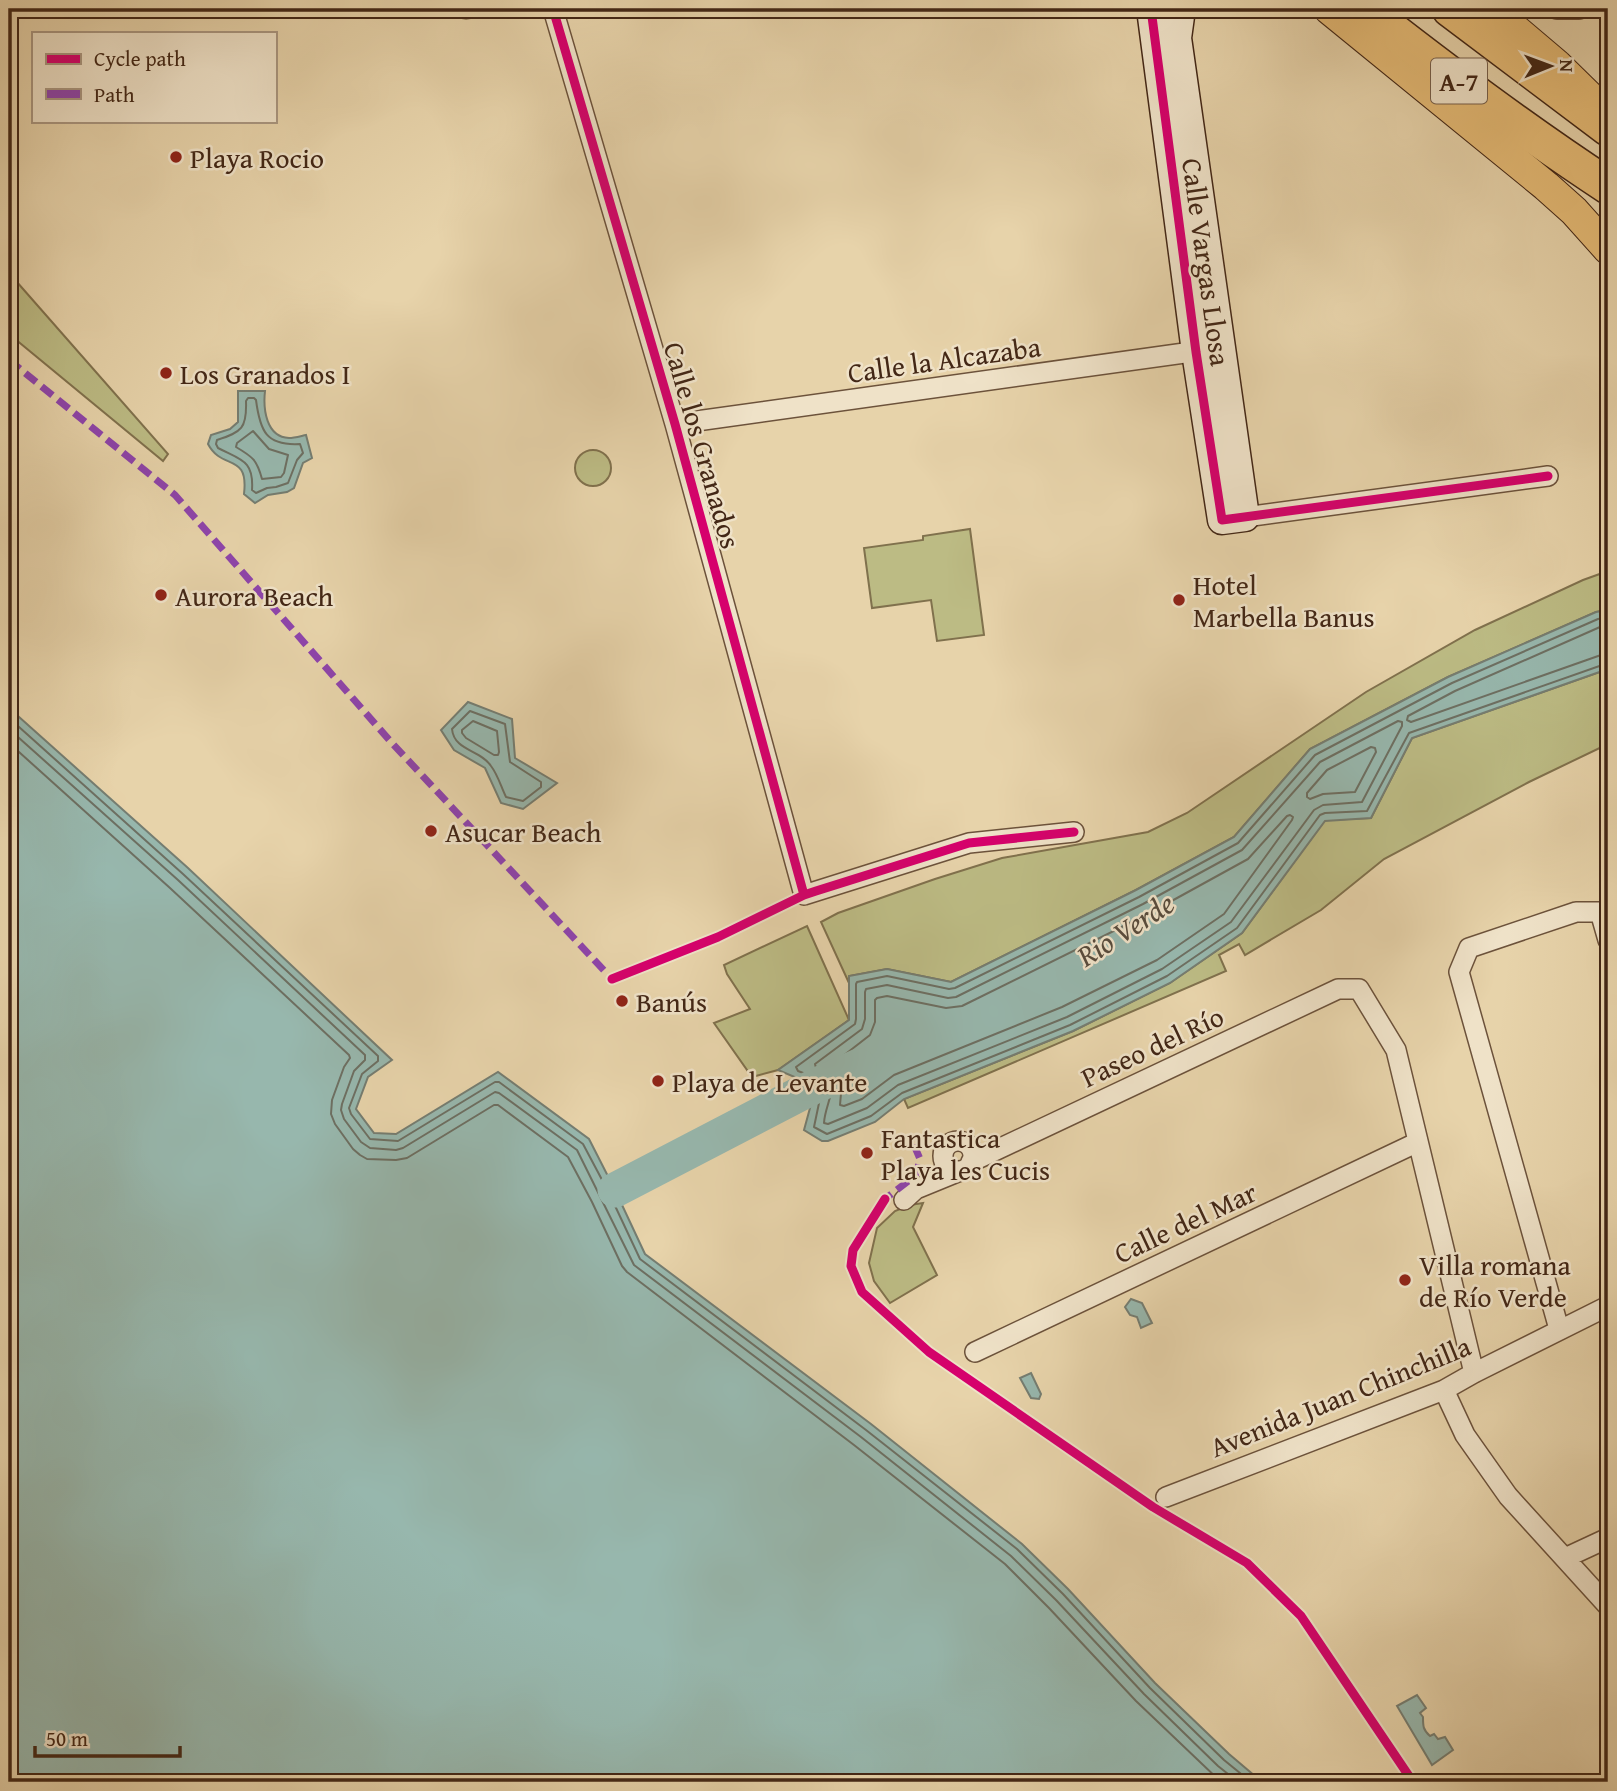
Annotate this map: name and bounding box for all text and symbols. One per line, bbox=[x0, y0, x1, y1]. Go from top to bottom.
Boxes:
legend bbox=[32, 32, 276, 122]
north arrow bbox=[1516, 32, 1586, 102]
text: Cycle path bbox=[94, 43, 186, 74]
road number: A-7 bbox=[1431, 58, 1487, 104]
text: N bbox=[1553, 59, 1581, 73]
text: Path bbox=[94, 79, 135, 110]
place label: Playa Rocio bbox=[190, 137, 324, 178]
marker: Playa Rocio bbox=[168, 149, 184, 165]
street label: Calle Vargas Llosa bbox=[1172, 155, 1242, 369]
street label: Calle la Alcazaba bbox=[845, 325, 1044, 393]
street label: Calle los Granados bbox=[654, 337, 752, 553]
place label: Los Granados I bbox=[180, 353, 350, 394]
marker: Los Granados I bbox=[158, 365, 174, 381]
place label: Hotel Marbella Banus bbox=[1193, 564, 1375, 637]
place label: Aurora Beach bbox=[175, 575, 333, 616]
marker: Aurora Beach bbox=[153, 587, 169, 603]
marker: Hotel Marbella Banus bbox=[1171, 592, 1187, 608]
place label: Asucar Beach bbox=[445, 811, 602, 852]
marker: Asucar Beach bbox=[423, 823, 439, 839]
water label: Rio Verde bbox=[1067, 881, 1183, 978]
place label: Banús bbox=[636, 981, 707, 1022]
marker: Banús bbox=[614, 993, 630, 1009]
street label: Paseo del Río bbox=[1074, 995, 1230, 1097]
place label: Playa de Levante bbox=[672, 1061, 867, 1102]
marker: Playa de Levante bbox=[650, 1073, 666, 1089]
place label: Fantastica Playa les Cucis bbox=[881, 1117, 1050, 1190]
marker: Fantastica Playa les Cucis bbox=[859, 1145, 875, 1161]
street label: Calle del Mar bbox=[1107, 1171, 1264, 1273]
place label: Villa romana de Río Verde bbox=[1419, 1244, 1572, 1317]
marker: Villa romana de Río Verde bbox=[1397, 1272, 1413, 1288]
street label: Avenida Juan Chinchilla bbox=[1203, 1325, 1477, 1467]
scale bar bbox=[35, 1714, 180, 1758]
text: 50 m bbox=[46, 1723, 88, 1754]

